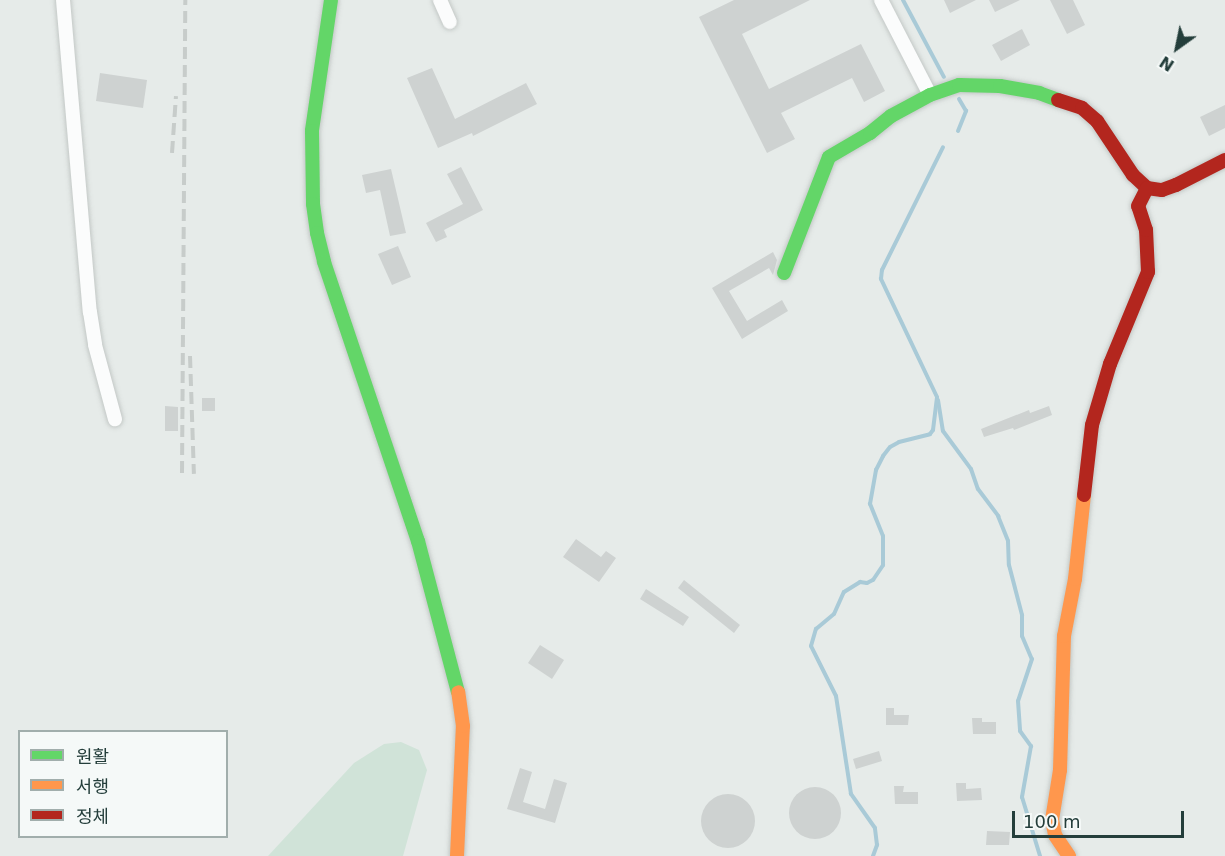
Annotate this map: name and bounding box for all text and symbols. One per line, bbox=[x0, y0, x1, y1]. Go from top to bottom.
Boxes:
north arrow bbox=[1147, 18, 1207, 78]
text: N bbox=[1156, 52, 1178, 75]
legend bbox=[18, 730, 228, 838]
text: 원활 bbox=[76, 746, 109, 767]
text: 서행 bbox=[76, 776, 109, 797]
scale bar bbox=[1015, 799, 1188, 837]
text: 정체 bbox=[76, 806, 109, 827]
text: 100 m bbox=[1023, 811, 1081, 832]

